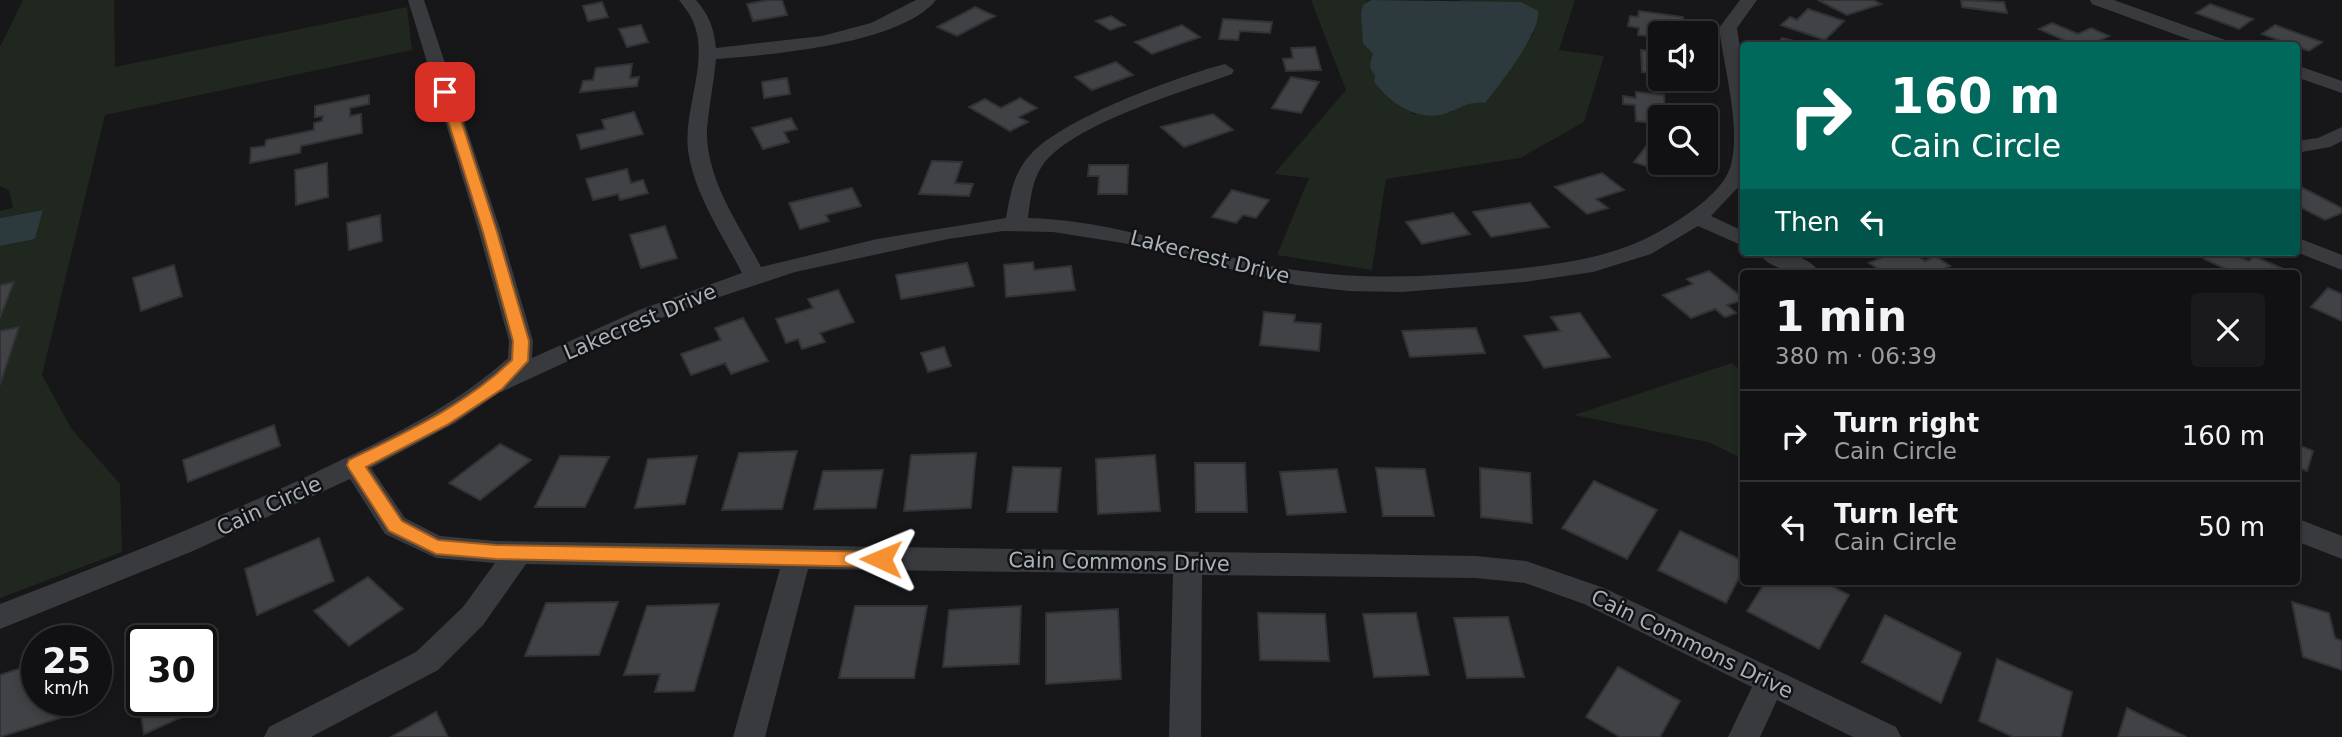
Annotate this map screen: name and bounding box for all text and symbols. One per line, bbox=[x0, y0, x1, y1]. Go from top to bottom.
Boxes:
map controls bbox=[1648, 21, 1718, 175]
button: sound bbox=[1648, 21, 1718, 91]
pin bbox=[415, 62, 475, 122]
text: 160 m bbox=[1890, 68, 2060, 125]
icon: right bbox=[1775, 70, 1866, 161]
icon: arrive bbox=[426, 73, 464, 111]
button: search bbox=[1648, 105, 1718, 175]
text: Cain Circle bbox=[1890, 127, 2061, 165]
icon: left bbox=[1854, 203, 1892, 241]
text: Then bbox=[1775, 207, 1840, 237]
street label: Lakecrest Drive bbox=[1128, 226, 1292, 288]
street label: Lakecrest Drive bbox=[560, 279, 720, 365]
text: 1 min bbox=[1775, 292, 1907, 341]
button: close bbox=[2191, 293, 2265, 367]
text: 380 m · 06:39 bbox=[1775, 343, 1937, 369]
text: Turn right bbox=[1834, 408, 1979, 438]
icon: right bbox=[1775, 417, 1813, 455]
text: 160 m bbox=[2182, 421, 2265, 451]
text: Cain Circle bbox=[1834, 438, 1957, 464]
street label: Cain Circle bbox=[213, 471, 325, 541]
text: Turn left bbox=[1834, 499, 1958, 529]
icon: left bbox=[1775, 508, 1813, 546]
text: 50 m bbox=[2198, 512, 2265, 542]
position arrow bbox=[844, 522, 918, 596]
text: Cain Circle bbox=[1834, 529, 1957, 555]
street label: Cain Commons Drive bbox=[1008, 548, 1230, 576]
street label: Cain Commons Drive bbox=[1587, 585, 1797, 703]
speed limit sign: 30 bbox=[126, 625, 217, 716]
text: 25 bbox=[42, 641, 91, 681]
text: km/h bbox=[44, 677, 89, 698]

